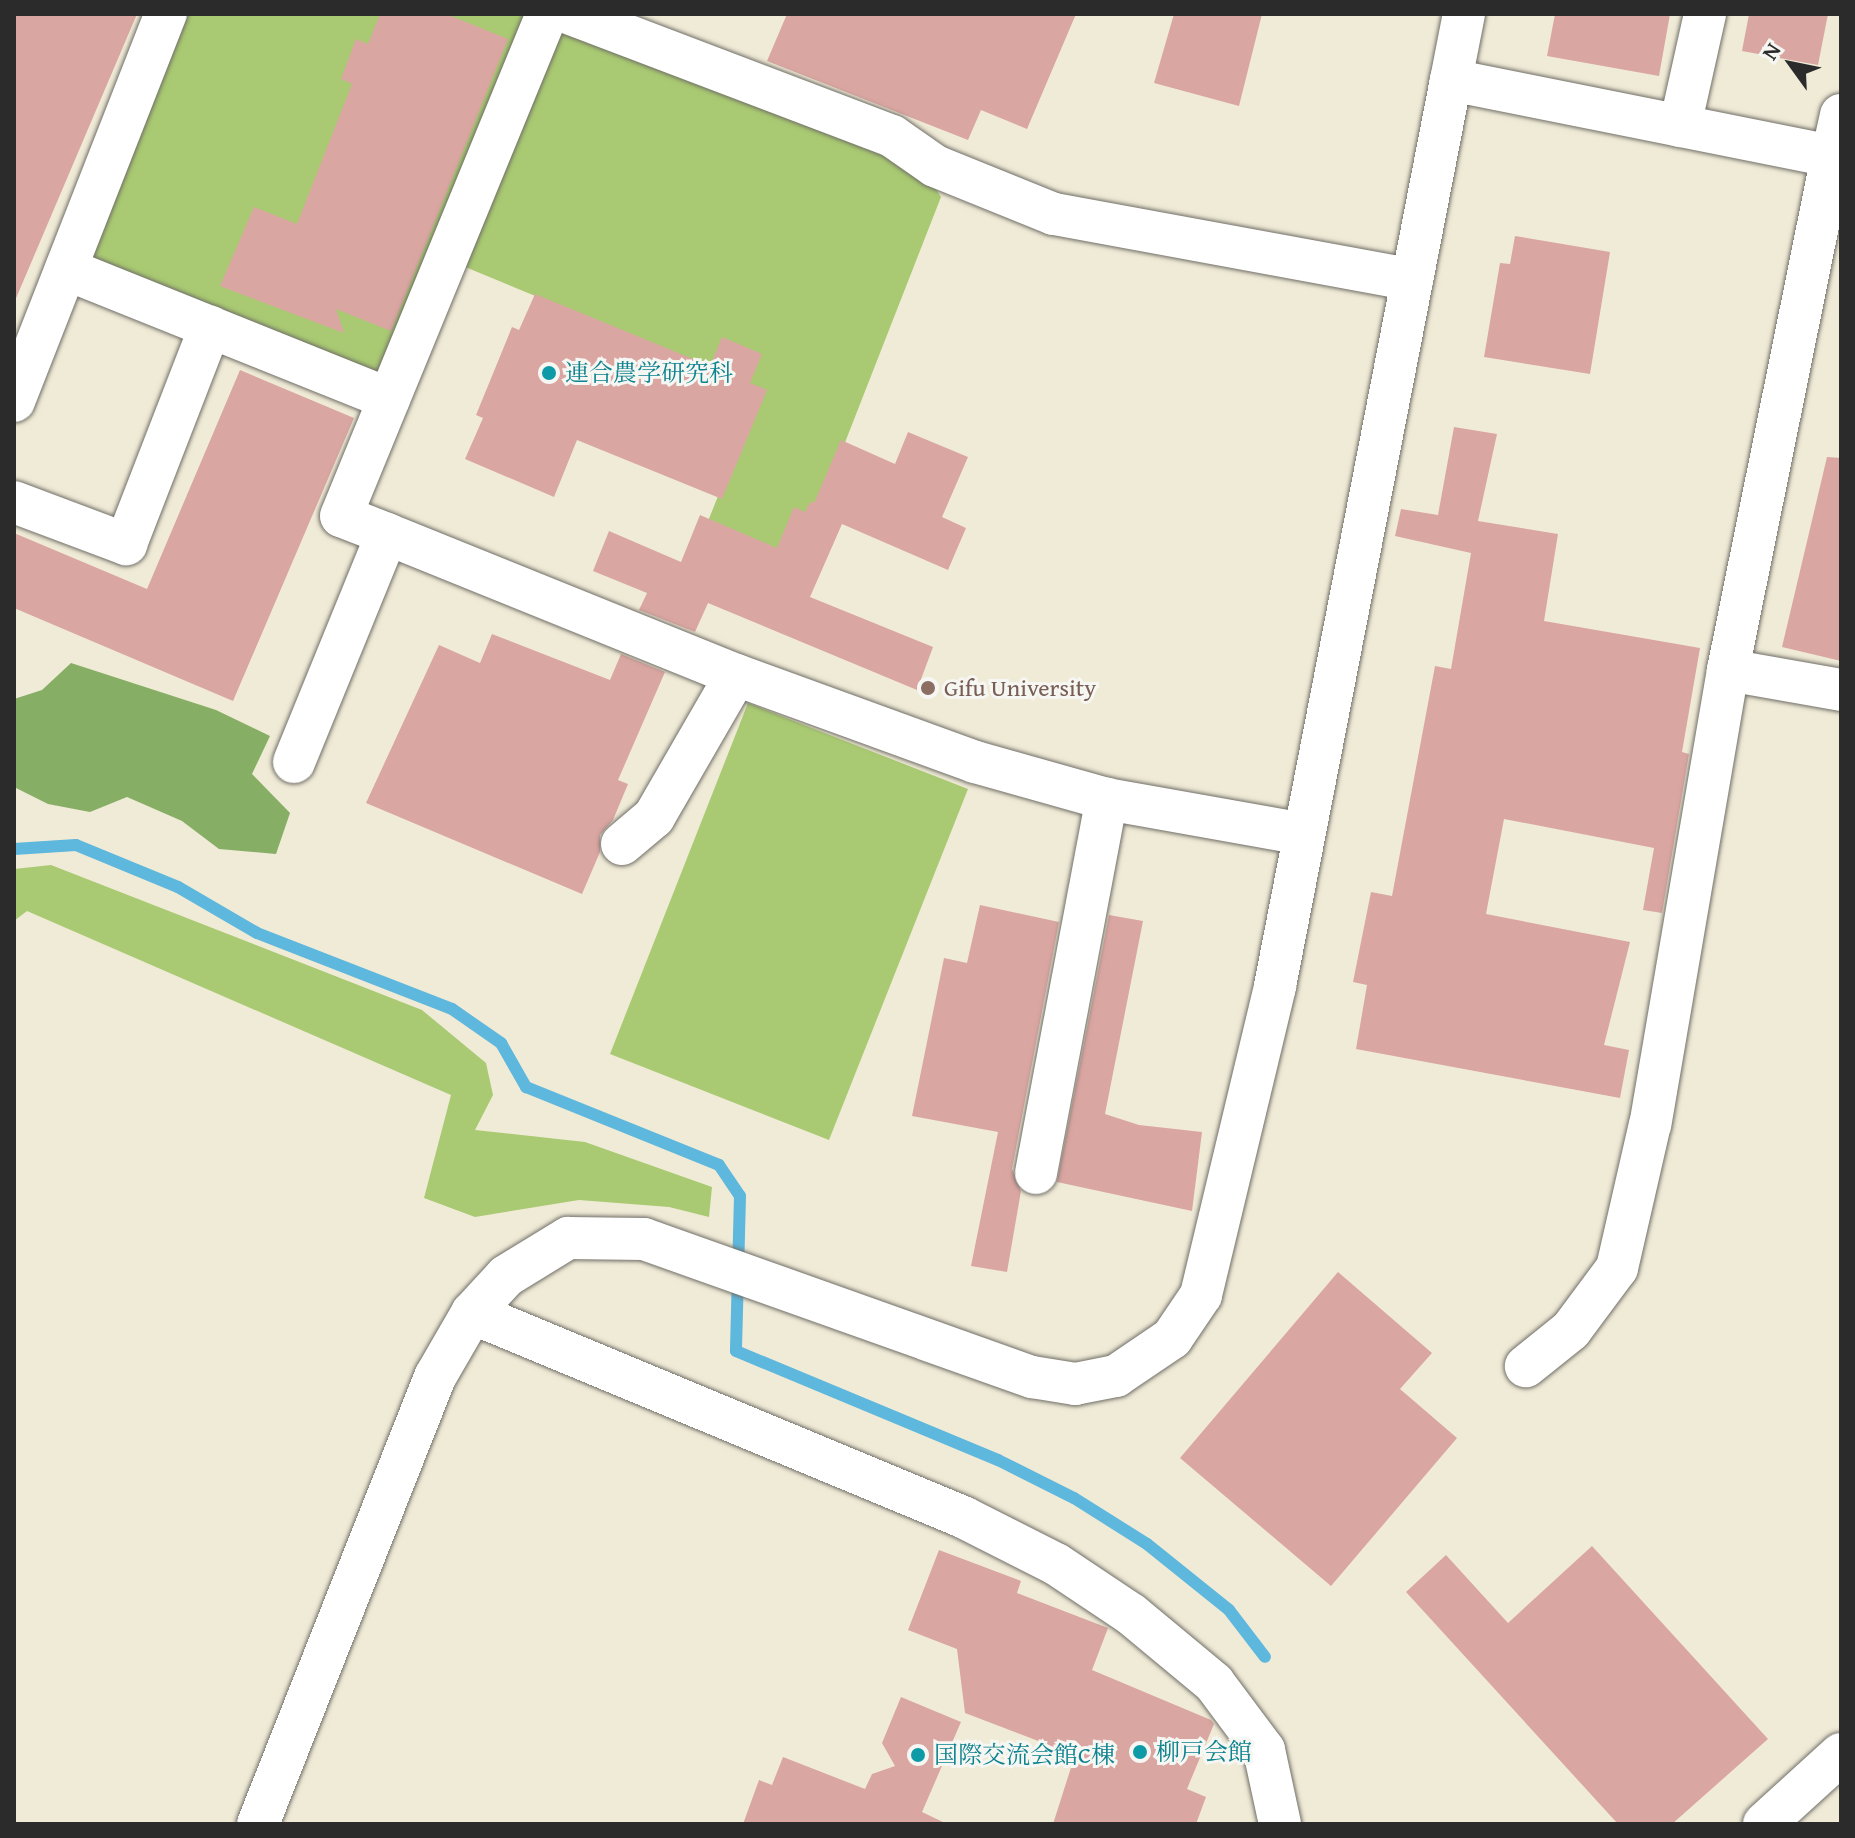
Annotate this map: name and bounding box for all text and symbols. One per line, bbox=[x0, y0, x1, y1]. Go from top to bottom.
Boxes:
north arrow bbox=[1751, 24, 1831, 104]
text: N bbox=[1753, 36, 1788, 66]
place label: 連合農学研究科 bbox=[565, 359, 733, 387]
marker: 連合農学研究科 bbox=[540, 364, 558, 382]
place label: Gifu University bbox=[944, 674, 1096, 702]
marker: Gifu University bbox=[919, 679, 937, 697]
place label: 柳戸会館 bbox=[1156, 1738, 1252, 1766]
place label: 国際交流会館C棟 bbox=[934, 1741, 1115, 1769]
marker: 柳戸会館 bbox=[1131, 1743, 1149, 1761]
marker: 国際交流会館C棟 bbox=[909, 1746, 927, 1764]

